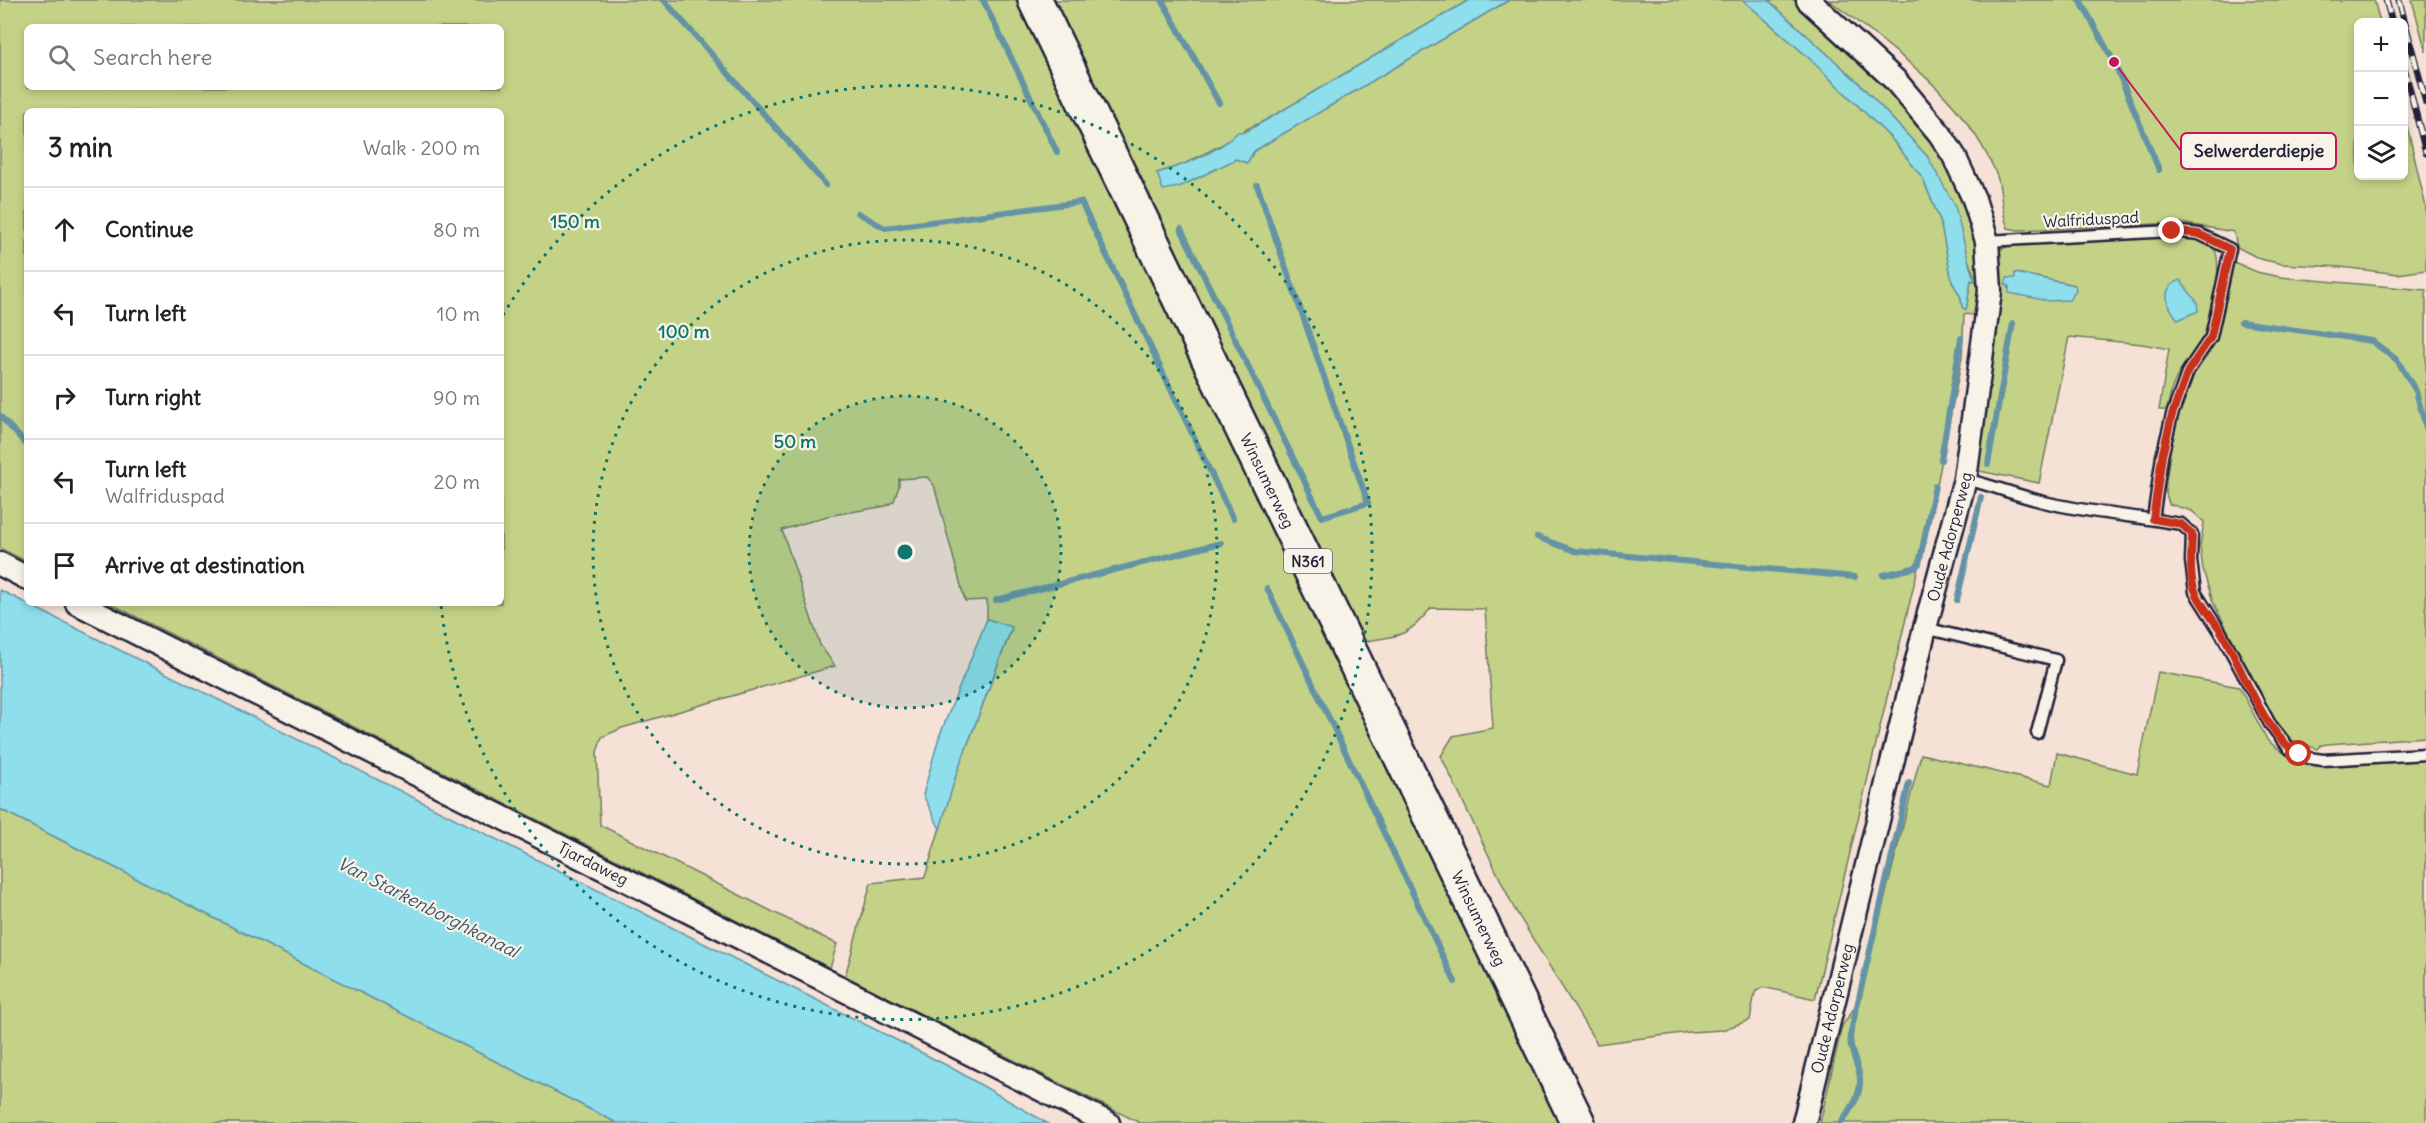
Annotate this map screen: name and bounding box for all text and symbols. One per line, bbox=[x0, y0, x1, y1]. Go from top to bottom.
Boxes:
map controls bbox=[2354, 18, 2408, 180]
button: + bbox=[2354, 18, 2408, 72]
search box bbox=[24, 24, 504, 90]
icon: search bbox=[45, 41, 78, 74]
text: Search here bbox=[93, 43, 212, 71]
button: − bbox=[2354, 72, 2408, 126]
button: layers bbox=[2354, 126, 2408, 180]
text: 3 min bbox=[48, 131, 113, 164]
callout: Selwerderdiepje bbox=[2181, 133, 2336, 169]
text: Walk · 200 m bbox=[363, 135, 480, 160]
text: Selwerderdiepje bbox=[2194, 139, 2324, 162]
street label: Walfriduspad bbox=[2043, 207, 2139, 231]
text: 150 m bbox=[550, 210, 600, 233]
icon: ahead bbox=[48, 213, 81, 246]
text: Continue bbox=[105, 215, 194, 243]
text: 80 m bbox=[433, 217, 480, 242]
route end bbox=[2158, 217, 2184, 243]
icon: left bbox=[48, 297, 81, 330]
text: Turn left bbox=[105, 299, 186, 327]
text: 10 m bbox=[437, 301, 480, 326]
text: 100 m bbox=[659, 320, 710, 343]
icon: right bbox=[48, 381, 81, 414]
text: Turn right bbox=[105, 383, 201, 411]
text: 90 m bbox=[433, 385, 480, 410]
text: 50 m bbox=[774, 430, 816, 453]
street label: Winsumerweg bbox=[1236, 430, 1299, 532]
text: Turn left bbox=[105, 455, 186, 483]
icon: left bbox=[48, 465, 81, 498]
text: 20 m bbox=[434, 469, 480, 494]
street label: Oude Adorperweg bbox=[1923, 471, 1976, 604]
text: Walfriduspad bbox=[105, 483, 225, 508]
centre of rings bbox=[895, 542, 915, 562]
icon: arrive bbox=[48, 549, 81, 582]
road number: N361 bbox=[1284, 549, 1332, 573]
text: Arrive at destination bbox=[105, 551, 305, 579]
route start bbox=[2285, 740, 2311, 766]
street label: Tjardaweg bbox=[555, 837, 632, 889]
water label: Van Starkenborghkanaal bbox=[334, 851, 525, 964]
street label: Winsumerweg bbox=[1448, 867, 1511, 969]
street label: Oude Adorperweg bbox=[1807, 941, 1858, 1075]

